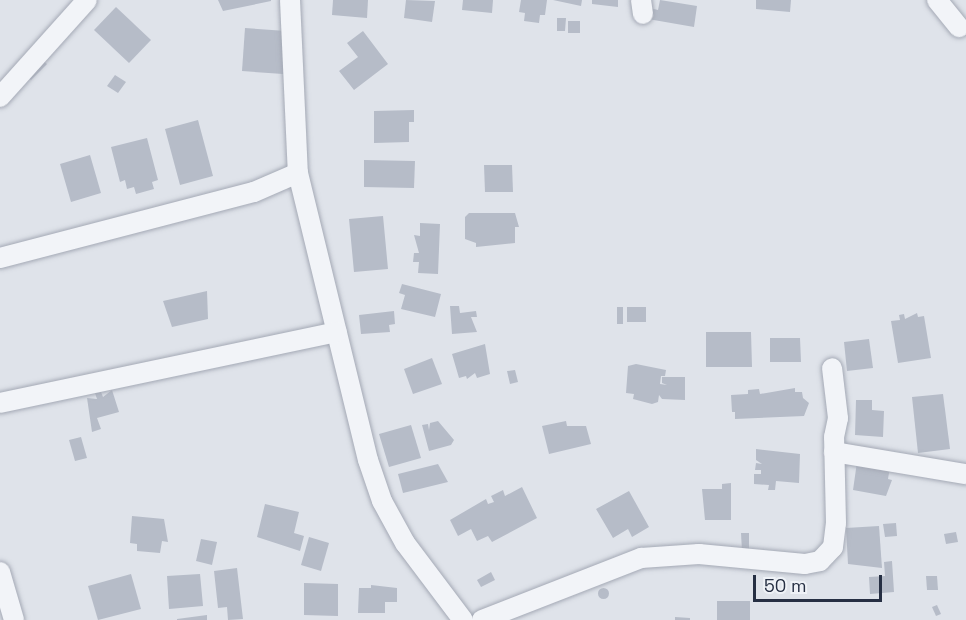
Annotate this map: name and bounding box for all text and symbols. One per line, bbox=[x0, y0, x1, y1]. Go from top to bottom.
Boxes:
scale bar bbox=[756, 563, 885, 601]
text: 50 m bbox=[764, 574, 806, 597]

